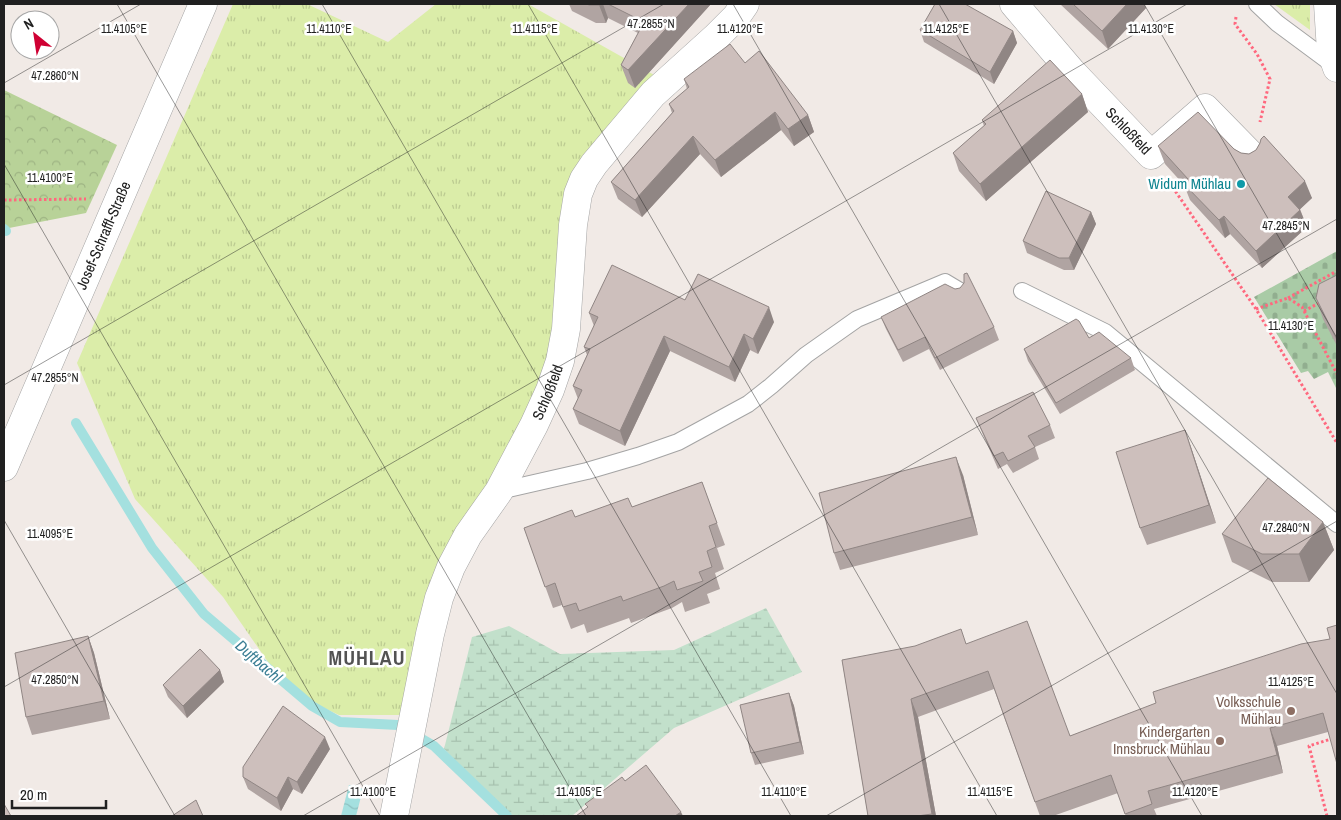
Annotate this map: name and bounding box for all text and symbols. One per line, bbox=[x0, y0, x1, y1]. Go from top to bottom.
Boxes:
north arrow bbox=[10, 10, 60, 60]
text: N bbox=[20, 14, 37, 34]
text: 47.2855°N bbox=[627, 16, 675, 32]
text: 11.4105°E bbox=[101, 21, 147, 37]
text: 11.4110°E bbox=[306, 21, 352, 37]
text: 11.4115°E bbox=[512, 21, 558, 37]
text: 11.4120°E bbox=[717, 21, 763, 37]
text: 11.4125°E bbox=[923, 21, 969, 37]
text: 11.4130°E bbox=[1128, 21, 1174, 37]
text: 47.2860°N bbox=[31, 68, 79, 84]
street label: Schloßfeld bbox=[1101, 102, 1156, 159]
text: 11.4100°E bbox=[27, 170, 73, 186]
place label: Widum Mühlau bbox=[1148, 173, 1231, 194]
street label: Josef-Schraffl-Straße bbox=[70, 178, 136, 293]
marker: Widum Mühlau bbox=[1235, 178, 1247, 190]
text: 47.2845°N bbox=[1262, 218, 1310, 234]
text: 11.4130°E bbox=[1268, 318, 1314, 334]
street label: Schloßfeld bbox=[527, 362, 568, 423]
text: 47.2855°N bbox=[31, 370, 79, 386]
text: 47.2840°N bbox=[1262, 520, 1310, 536]
text: 11.4095°E bbox=[27, 526, 73, 542]
water label: Duftbachl bbox=[231, 635, 288, 688]
district label: MÜHLAU bbox=[328, 644, 406, 671]
text: 47.2850°N bbox=[31, 672, 79, 688]
text: 11.4125°E bbox=[1268, 674, 1314, 690]
place label: Volksschule Mühlau bbox=[1216, 691, 1281, 729]
marker: Volksschule Mühlau bbox=[1285, 705, 1297, 717]
place label: Kindergarten Innsbruck Mühlau bbox=[1113, 721, 1210, 759]
marker: Kindergarten Innsbruck Mühlau bbox=[1214, 735, 1226, 747]
scale bar bbox=[12, 778, 106, 810]
text: 20 m bbox=[20, 784, 47, 805]
text: 11.4100°E bbox=[350, 784, 396, 800]
text: 11.4105°E bbox=[556, 784, 602, 800]
text: 11.4110°E bbox=[761, 784, 807, 800]
text: 11.4115°E bbox=[967, 784, 1013, 800]
text: 11.4120°E bbox=[1172, 784, 1218, 800]

